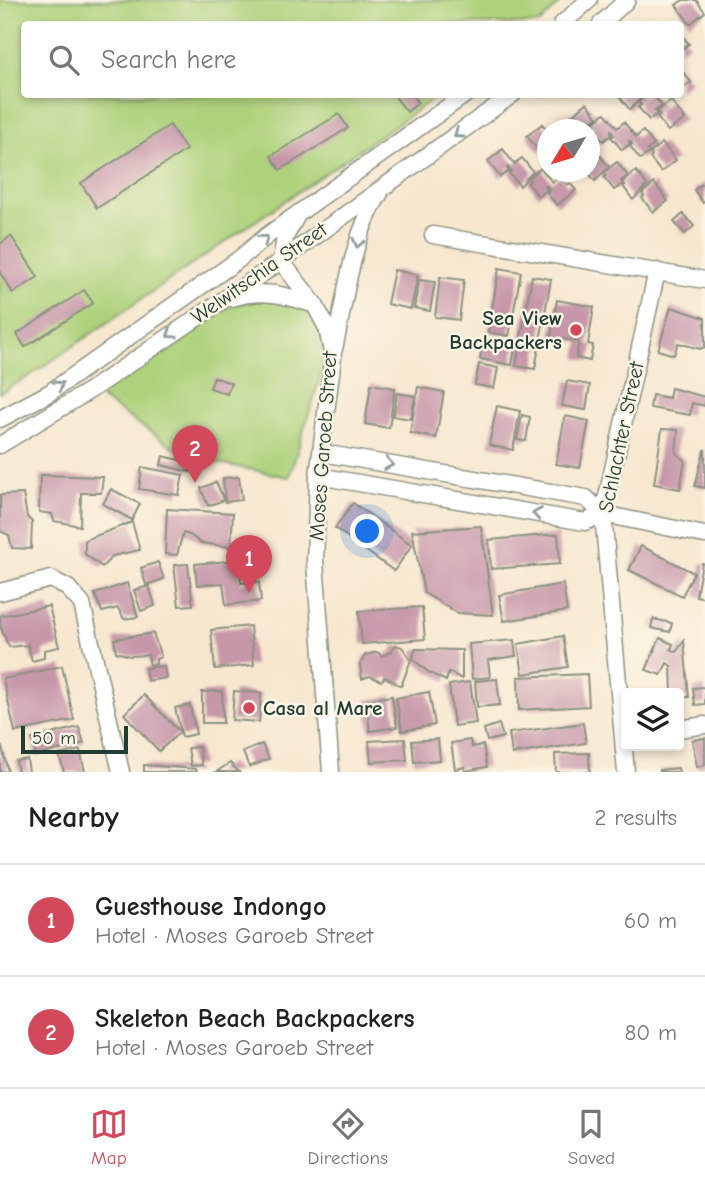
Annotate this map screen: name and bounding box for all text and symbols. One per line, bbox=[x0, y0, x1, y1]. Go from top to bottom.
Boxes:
search box bbox=[21, 21, 684, 98]
icon: search bbox=[45, 41, 83, 79]
text: Search here bbox=[101, 45, 236, 75]
north arrow bbox=[537, 119, 600, 182]
one-way arrow bbox=[453, 126, 466, 138]
street label: Welwitschia Street bbox=[186, 217, 332, 329]
one-way arrow bbox=[256, 234, 269, 247]
one-way arrow bbox=[352, 237, 366, 249]
place label: Sea View Backpackers bbox=[449, 306, 562, 354]
marker: Sea View Backpackers bbox=[568, 322, 584, 338]
one-way arrow bbox=[166, 326, 179, 339]
street label: Moses Garoeb Street bbox=[304, 349, 342, 542]
street label: Schlachter Street bbox=[593, 358, 649, 515]
one-way arrow bbox=[51, 381, 64, 393]
pin: 2 bbox=[172, 425, 218, 483]
one-way arrow bbox=[383, 456, 395, 471]
one-way arrow bbox=[531, 507, 543, 522]
your location bbox=[350, 514, 384, 548]
pin: 1 bbox=[226, 535, 272, 593]
map controls bbox=[621, 688, 684, 751]
button: layers bbox=[621, 688, 684, 751]
place label: Casa al Mare bbox=[263, 696, 382, 720]
marker: Casa al Mare bbox=[241, 700, 257, 716]
scale bar bbox=[21, 723, 128, 755]
text: 50 m bbox=[32, 727, 76, 749]
text: Nearby bbox=[28, 800, 119, 835]
text: 2 results bbox=[595, 804, 677, 831]
text: Guesthouse Indongo bbox=[95, 892, 326, 922]
text: 1 bbox=[46, 907, 56, 934]
text: 60 m bbox=[624, 907, 677, 934]
text: Hotel · Moses Garoeb Street bbox=[95, 922, 373, 949]
text: Skeleton Beach Backpackers bbox=[95, 1004, 414, 1034]
text: 2 bbox=[45, 1019, 57, 1046]
text: 80 m bbox=[624, 1019, 677, 1046]
text: Hotel · Moses Garoeb Street bbox=[95, 1034, 373, 1061]
tab: Map bbox=[90, 1105, 128, 1169]
tab: Directions bbox=[308, 1105, 388, 1169]
tab: Saved bbox=[568, 1105, 615, 1169]

